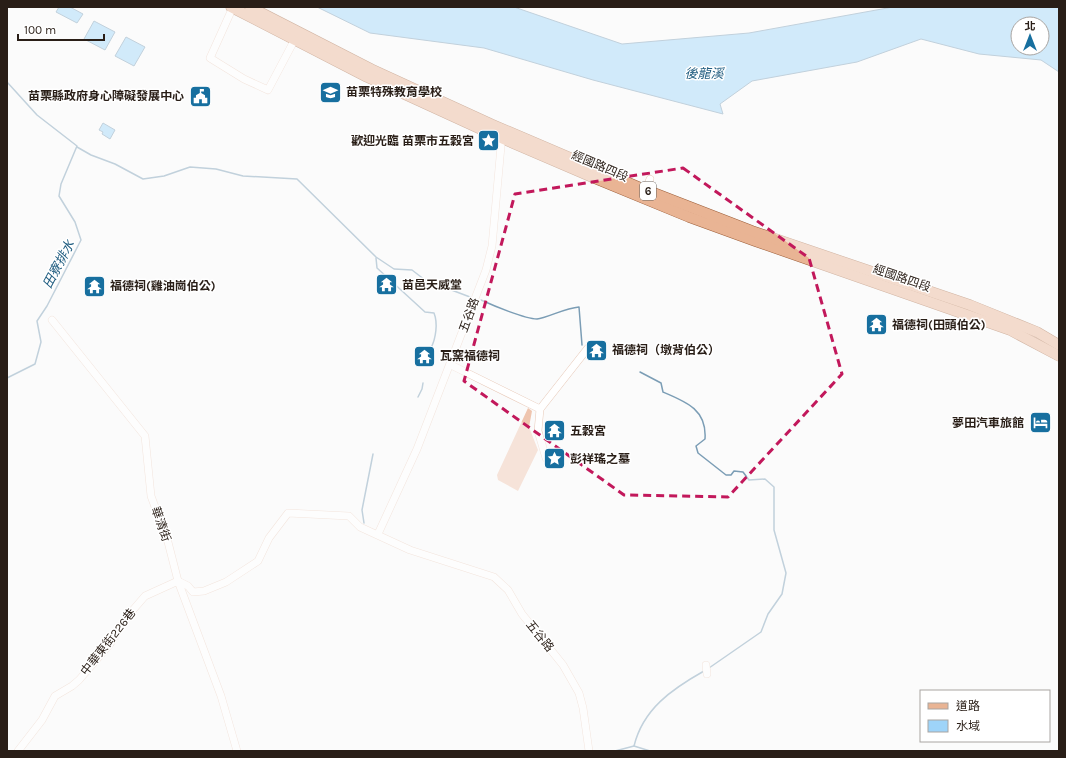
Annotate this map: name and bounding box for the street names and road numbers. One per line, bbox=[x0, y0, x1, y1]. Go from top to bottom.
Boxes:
street label: 經國路四段 bbox=[570, 148, 630, 184]
road number: 6 bbox=[640, 182, 656, 200]
street label: 經國路四段 bbox=[871, 262, 933, 294]
street label: 五谷路 bbox=[456, 296, 482, 334]
street label: 華清街 bbox=[149, 505, 173, 543]
street label: 中華東街226巷 bbox=[78, 606, 138, 678]
street label: 五谷路 bbox=[523, 618, 557, 654]

